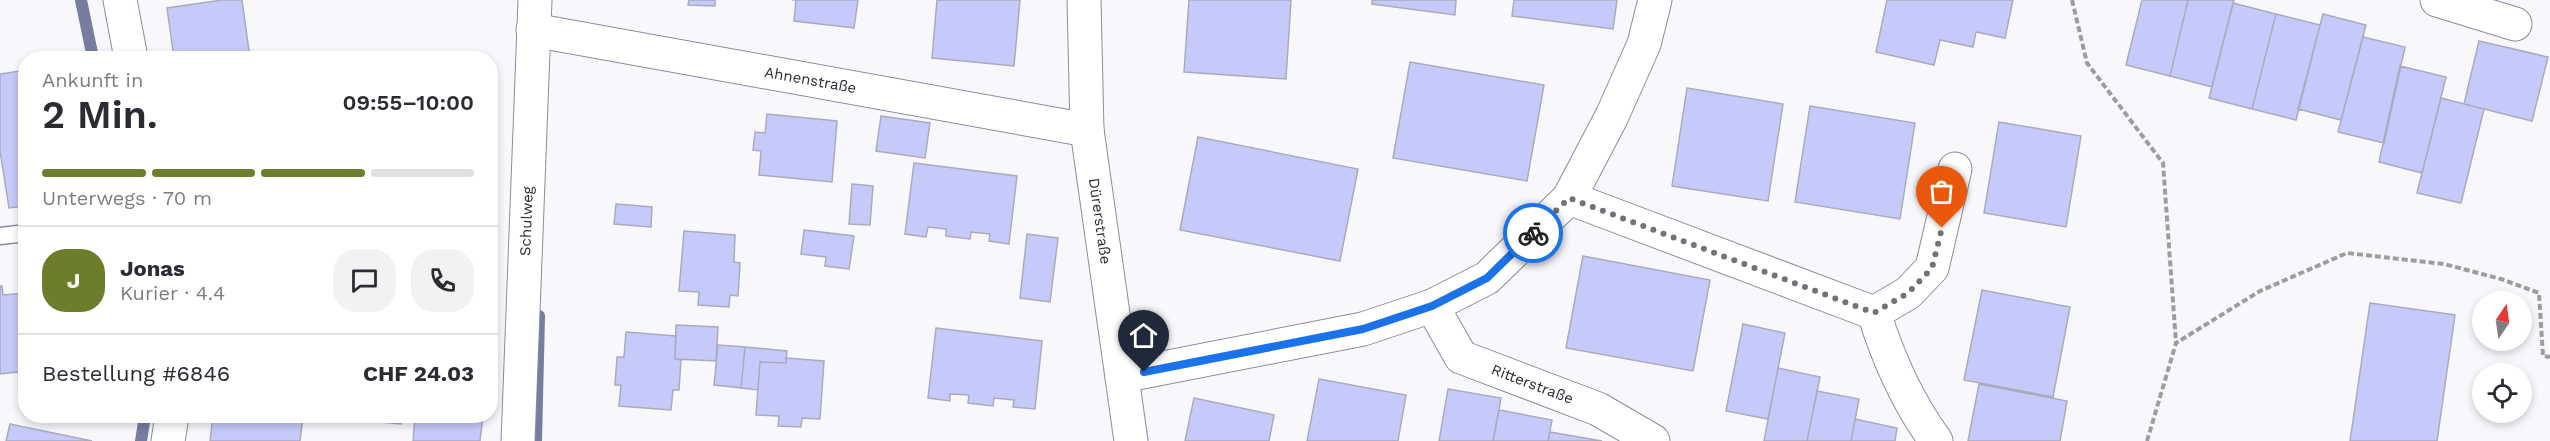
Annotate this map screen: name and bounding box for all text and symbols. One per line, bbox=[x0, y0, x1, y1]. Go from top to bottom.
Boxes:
street label: Ahnenstraße bbox=[763, 63, 858, 97]
text: Ankunft in bbox=[42, 68, 143, 92]
text: 09:55–10:00 bbox=[342, 90, 474, 115]
text: 2 Min. bbox=[42, 92, 158, 137]
pin bbox=[1916, 166, 1967, 228]
icon: bag bbox=[1925, 175, 1958, 208]
street label: Dürerstraße bbox=[1085, 177, 1115, 265]
text: Unterwegs · 70 m bbox=[42, 186, 212, 210]
street label: Schulweg bbox=[516, 186, 537, 256]
courier bbox=[1503, 203, 1563, 263]
icon: bike bbox=[1517, 217, 1550, 250]
button: chat bbox=[333, 249, 396, 312]
button: phone bbox=[411, 249, 474, 312]
text: Jonas bbox=[120, 256, 185, 281]
text: J bbox=[67, 268, 80, 293]
text: Kurier · 4.4 bbox=[120, 281, 225, 305]
north arrow bbox=[2472, 291, 2532, 351]
map controls bbox=[2472, 291, 2532, 423]
pin bbox=[1118, 310, 1169, 372]
icon: home bbox=[1127, 319, 1160, 352]
street label: Ritterstraße bbox=[1489, 360, 1576, 408]
text: Bestellung #6846 bbox=[42, 361, 230, 386]
text: CHF 24.03 bbox=[363, 361, 474, 386]
button: locate bbox=[2472, 363, 2532, 423]

